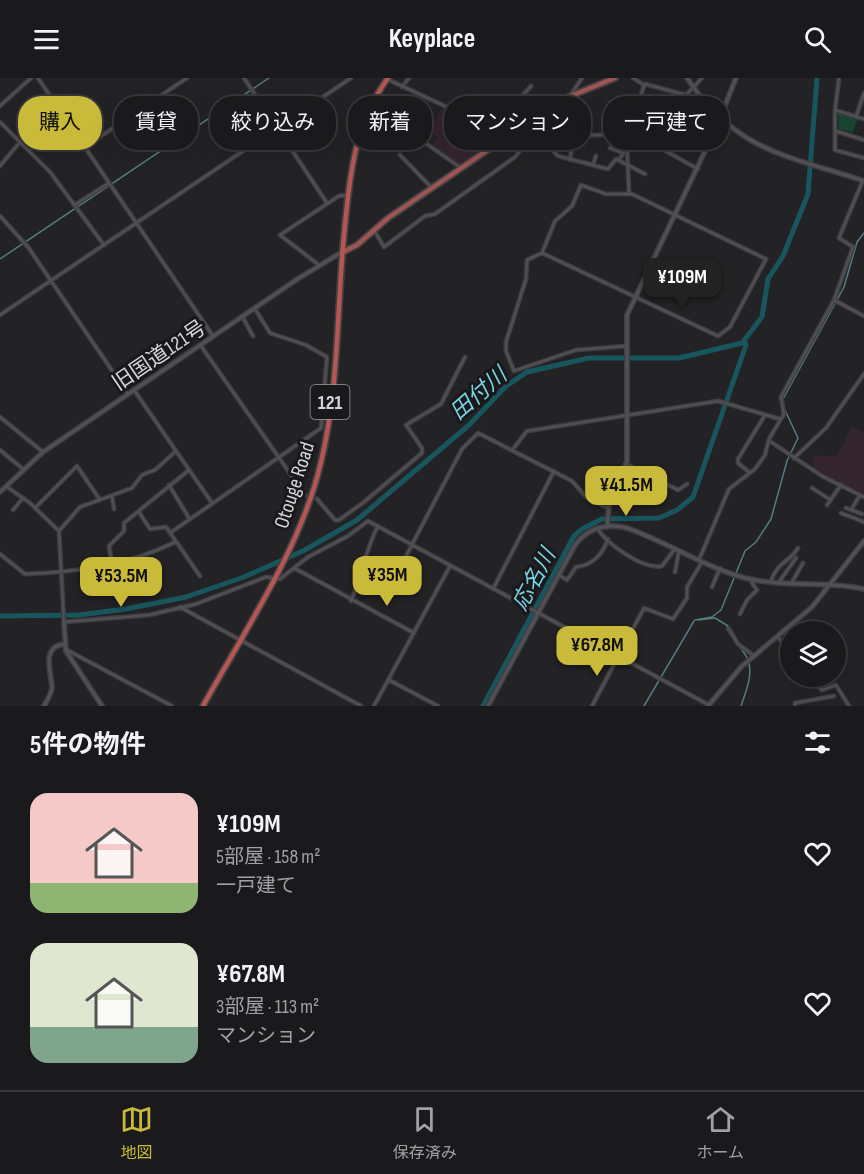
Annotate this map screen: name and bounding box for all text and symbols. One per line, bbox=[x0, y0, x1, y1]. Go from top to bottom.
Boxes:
icon: menu bbox=[30, 23, 63, 56]
text: Keyplace bbox=[389, 23, 475, 55]
icon: search bbox=[801, 23, 834, 56]
chip: 購入 bbox=[18, 96, 102, 150]
chip: 賃貸 bbox=[114, 96, 198, 150]
chip: 絞り込み bbox=[210, 96, 336, 150]
chip: 新着 bbox=[348, 96, 432, 150]
chip: マンション bbox=[444, 96, 591, 150]
chip: 一戸建て bbox=[603, 96, 729, 150]
pin: ¥109M bbox=[640, 258, 724, 309]
text: ¥109M bbox=[657, 265, 707, 289]
street label: 旧国道121号 bbox=[108, 315, 211, 396]
water label: 田付川 bbox=[445, 361, 514, 426]
road number: 121 bbox=[310, 385, 350, 419]
street label: Otouge Road bbox=[269, 439, 320, 531]
pin: ¥41.5M bbox=[577, 466, 675, 517]
text: ¥41.5M bbox=[599, 473, 653, 497]
water label: 応名川 bbox=[507, 542, 563, 615]
pin: ¥35M bbox=[351, 556, 423, 607]
pin: ¥53.5M bbox=[72, 557, 170, 608]
text: ¥35M bbox=[367, 563, 407, 587]
text: ¥53.5M bbox=[94, 564, 148, 588]
map controls bbox=[780, 621, 846, 687]
button: layers bbox=[780, 621, 846, 687]
pin: ¥67.8M bbox=[548, 626, 646, 677]
text: ¥67.8M bbox=[570, 633, 624, 657]
icon: filters bbox=[801, 726, 834, 759]
text: 5件の物件 bbox=[30, 730, 145, 761]
text: ¥109M bbox=[216, 809, 281, 840]
icon: home bbox=[78, 817, 150, 889]
icon: heart bbox=[801, 837, 834, 870]
text: 5部屋 · 158 m² bbox=[216, 845, 320, 869]
text: 一戸建て bbox=[216, 874, 296, 898]
text: ¥67.8M bbox=[216, 959, 285, 990]
icon: home bbox=[78, 967, 150, 1039]
icon: heart bbox=[801, 987, 834, 1020]
text: 3部屋 · 113 m² bbox=[216, 995, 319, 1019]
text: マンション bbox=[216, 1024, 316, 1048]
tab: 地図 bbox=[120, 1103, 153, 1163]
tab: 保存済み bbox=[393, 1103, 457, 1163]
tab: ホーム bbox=[697, 1103, 744, 1163]

